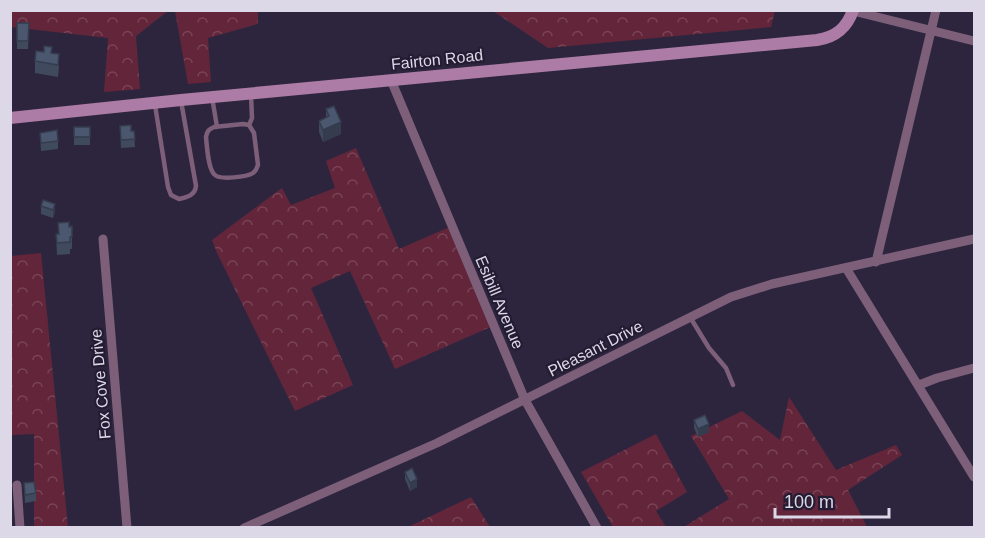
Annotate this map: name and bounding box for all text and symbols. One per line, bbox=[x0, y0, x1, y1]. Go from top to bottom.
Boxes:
street label: Fairton Road bbox=[390, 46, 484, 73]
street label: Esibill Avenue bbox=[472, 253, 527, 351]
street label: Pleasant Drive bbox=[545, 317, 646, 380]
street label: Fox Cove Drive bbox=[87, 328, 114, 440]
scale bar bbox=[775, 481, 889, 519]
text: 100 m bbox=[784, 492, 834, 512]

